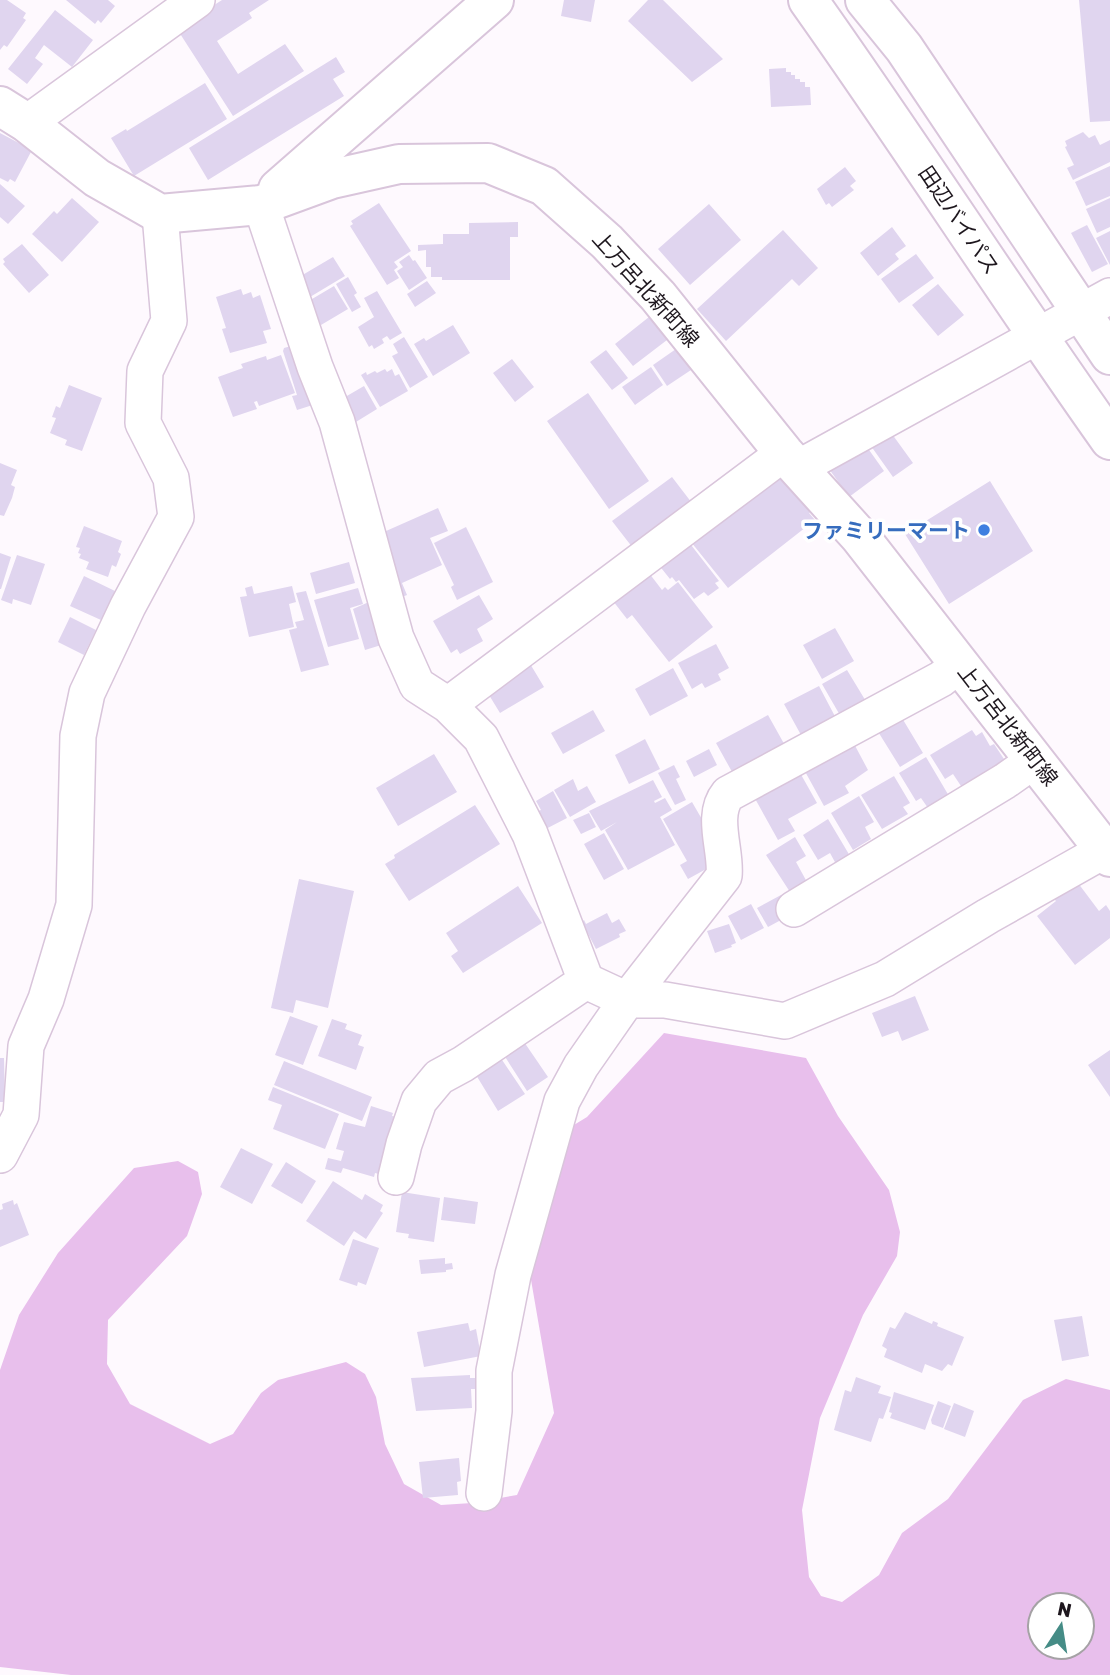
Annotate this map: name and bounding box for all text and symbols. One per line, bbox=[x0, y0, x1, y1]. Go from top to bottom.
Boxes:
street label: 田辺バイパス bbox=[914, 161, 1004, 279]
street label: 上万呂北新町線 bbox=[588, 226, 704, 352]
place label: ファミリーマート bbox=[802, 518, 970, 543]
marker: ファミリーマート bbox=[976, 522, 992, 538]
street label: 上万呂北新町線 bbox=[953, 659, 1063, 791]
north arrow bbox=[1026, 1591, 1096, 1661]
text: N bbox=[1055, 1597, 1074, 1623]

